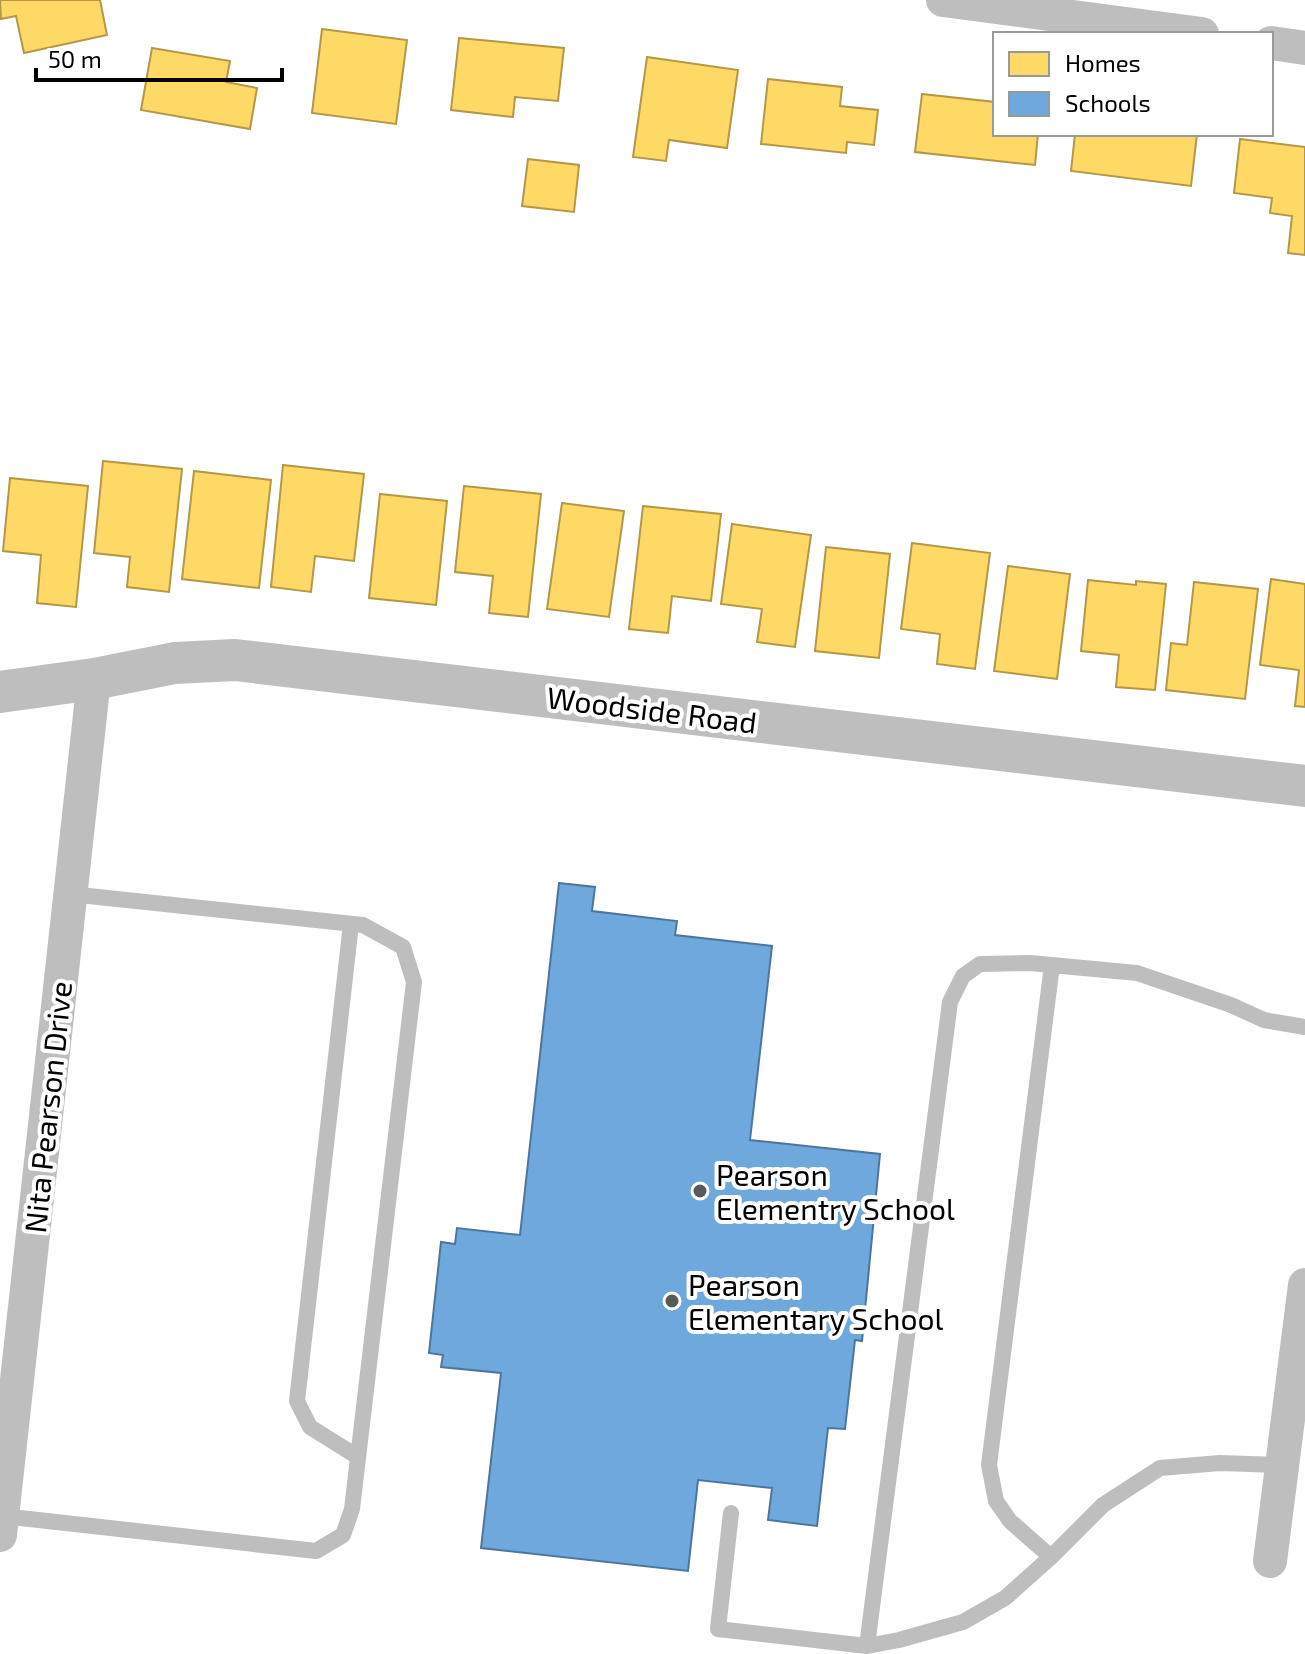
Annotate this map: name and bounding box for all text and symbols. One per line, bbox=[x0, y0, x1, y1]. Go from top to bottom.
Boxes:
scale bar bbox=[36, 32, 282, 82]
legend bbox=[993, 32, 1273, 136]
text: 50 m bbox=[48, 44, 102, 73]
text: Homes bbox=[1065, 48, 1141, 77]
text: Schools bbox=[1065, 88, 1151, 117]
street label: Woodside Road bbox=[545, 678, 759, 740]
street label: Nita Pearson Drive bbox=[16, 979, 78, 1235]
place label: Pearson Elementry School bbox=[716, 1156, 955, 1226]
marker: Pearson Elementry School bbox=[691, 1182, 709, 1200]
place label: Pearson Elementary School bbox=[688, 1266, 943, 1336]
marker: Pearson Elementary School bbox=[663, 1292, 681, 1310]

